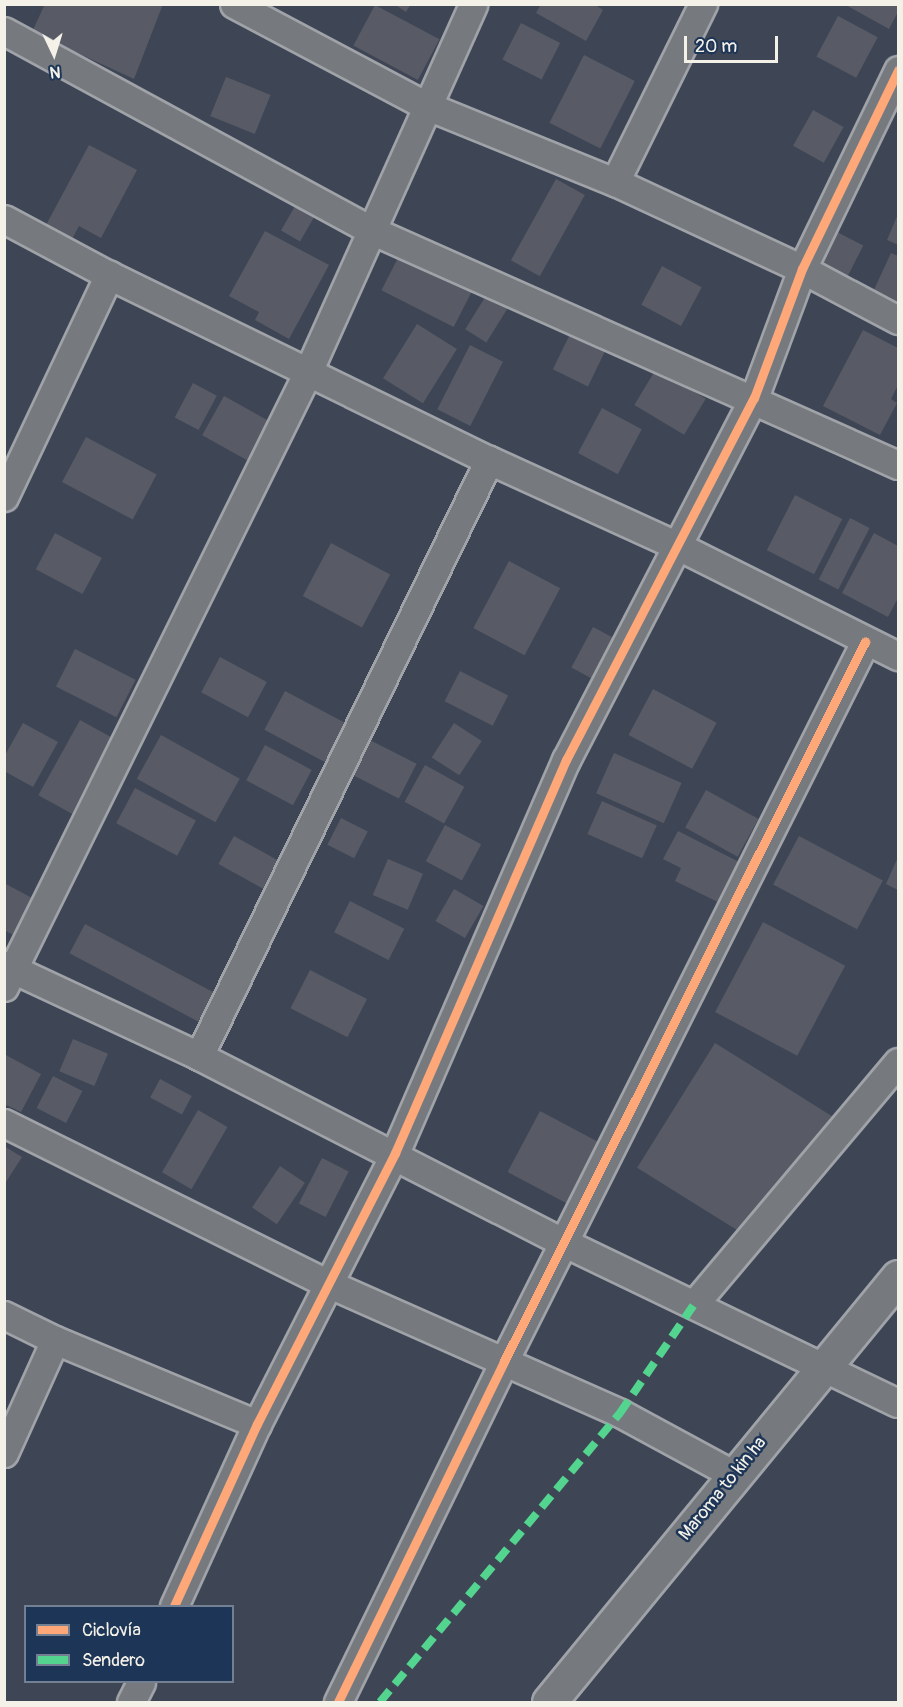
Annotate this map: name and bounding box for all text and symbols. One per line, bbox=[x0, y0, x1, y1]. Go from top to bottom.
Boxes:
north arrow bbox=[24, 24, 84, 84]
scale bar bbox=[687, 24, 782, 62]
text: 20 m bbox=[695, 35, 737, 58]
text: N bbox=[49, 62, 61, 82]
street label: Maroma to kin ha bbox=[675, 1433, 771, 1545]
legend bbox=[24, 1605, 234, 1683]
text: Ciclovía bbox=[82, 1619, 141, 1642]
text: Sendero bbox=[82, 1649, 145, 1672]

